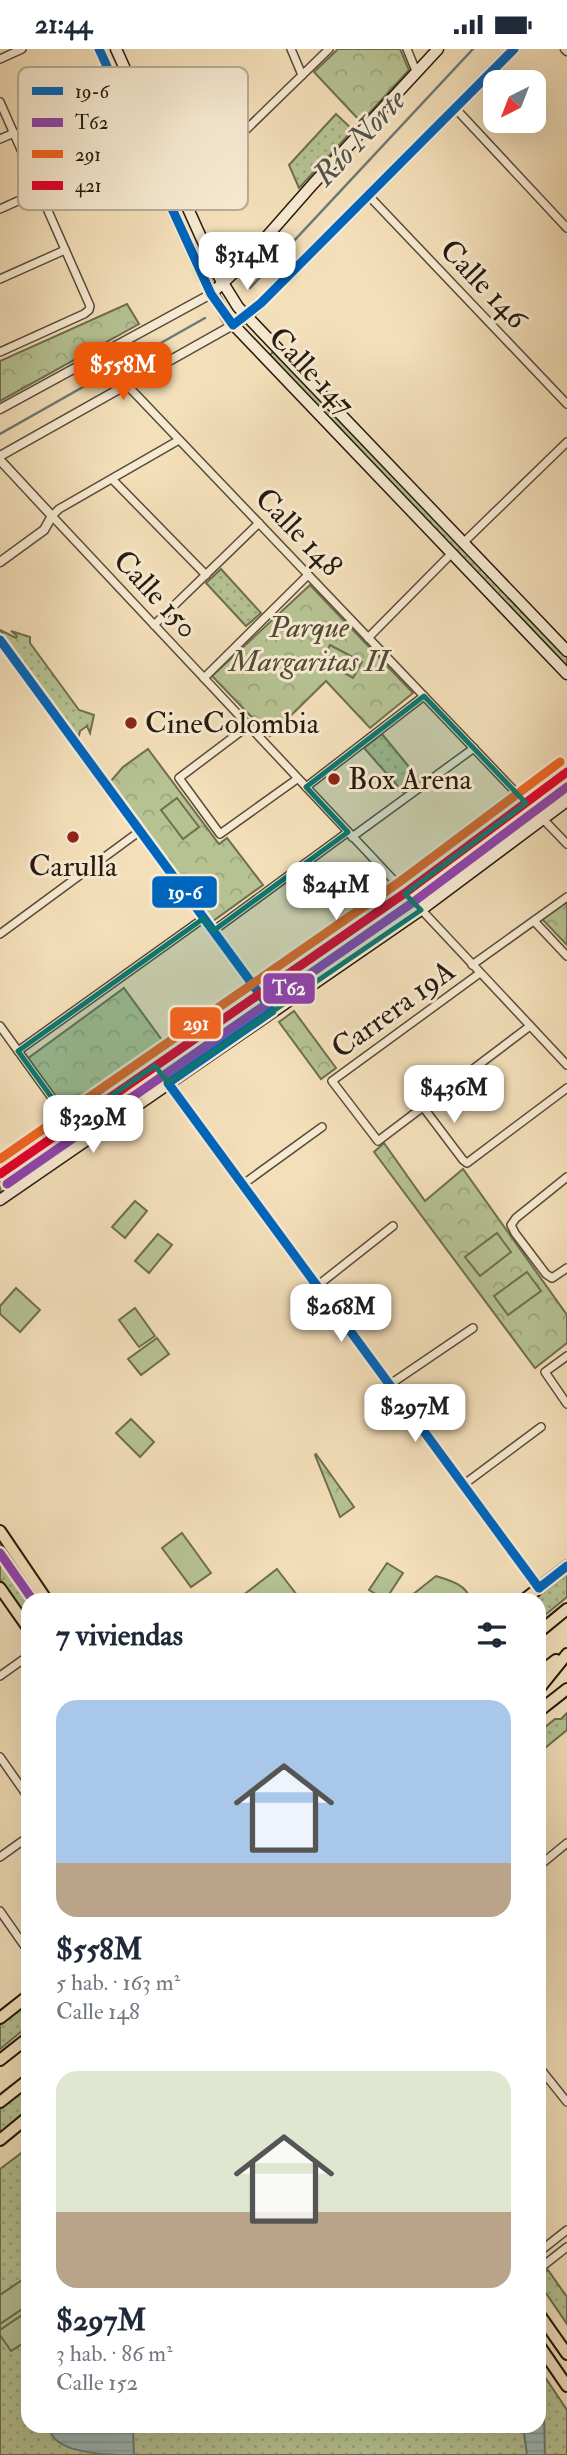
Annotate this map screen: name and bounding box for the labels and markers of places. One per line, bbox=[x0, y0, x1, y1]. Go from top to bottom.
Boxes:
pin: $314M bbox=[198, 233, 296, 292]
pin: $558M bbox=[74, 343, 172, 402]
place label: CineColombia bbox=[145, 705, 320, 742]
marker: CineColombia bbox=[123, 715, 139, 731]
place label: Box Arena bbox=[348, 761, 473, 798]
marker: Box Arena bbox=[326, 771, 342, 787]
marker: Carulla bbox=[65, 829, 81, 845]
place label: Carulla bbox=[29, 848, 118, 885]
pin: $241M bbox=[287, 863, 385, 922]
pin: $436M bbox=[405, 1065, 503, 1125]
pin: $329M bbox=[44, 1095, 142, 1155]
pin: $268M bbox=[292, 1285, 390, 1344]
pin: $297M bbox=[366, 1385, 464, 1444]

